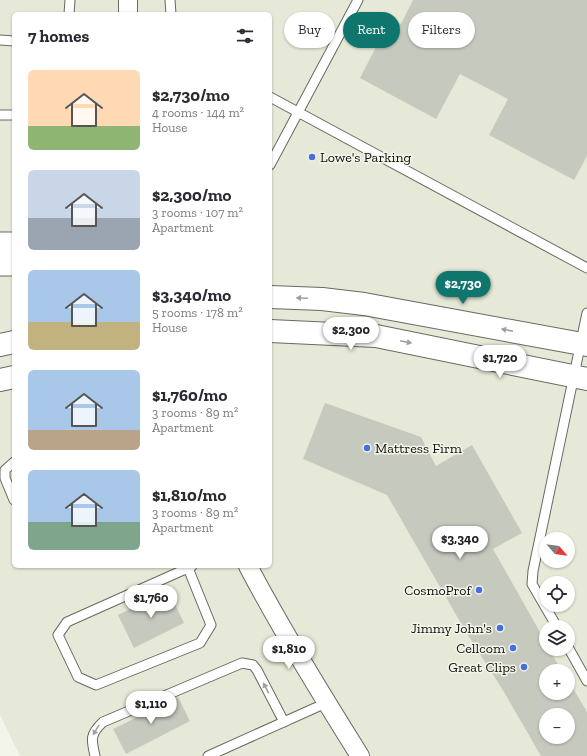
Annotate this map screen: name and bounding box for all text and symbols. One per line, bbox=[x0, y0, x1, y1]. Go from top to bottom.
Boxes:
chip: Buy bbox=[284, 12, 335, 48]
chip: Rent bbox=[343, 12, 400, 48]
chip: Filters bbox=[408, 12, 475, 48]
icon: filters bbox=[234, 25, 256, 47]
text: 7 homes bbox=[28, 26, 89, 46]
text: $2,730/mo bbox=[152, 85, 230, 105]
icon: home bbox=[60, 86, 108, 134]
text: 4 rooms · 144 m² bbox=[152, 105, 244, 120]
text: House bbox=[152, 120, 187, 135]
place label: Lowe's Parking bbox=[320, 149, 411, 166]
marker: Lowe's Parking bbox=[307, 152, 317, 162]
text: $2,300/mo bbox=[152, 185, 231, 205]
icon: home bbox=[60, 186, 108, 234]
text: 3 rooms · 107 m² bbox=[152, 205, 243, 220]
text: Apartment bbox=[152, 220, 214, 235]
pin: $2,730 bbox=[430, 271, 496, 305]
text: $2,730 bbox=[445, 276, 481, 291]
text: $3,340/mo bbox=[152, 285, 231, 305]
icon: home bbox=[60, 286, 108, 334]
one-way arrow bbox=[295, 295, 308, 301]
text: 5 rooms · 178 m² bbox=[152, 305, 243, 320]
pin: $2,300 bbox=[318, 317, 384, 351]
text: House bbox=[152, 320, 187, 335]
text: $2,300 bbox=[332, 322, 370, 337]
one-way arrow bbox=[501, 327, 514, 333]
one-way arrow bbox=[400, 340, 412, 346]
pin: $1,720 bbox=[467, 345, 533, 379]
text: $1,720 bbox=[482, 350, 518, 365]
text: $1,760/mo bbox=[152, 385, 227, 405]
icon: home bbox=[60, 386, 108, 434]
text: 3 rooms · 89 m² bbox=[152, 405, 238, 420]
text: Apartment bbox=[152, 420, 214, 435]
place label: Mattress Firm bbox=[375, 440, 462, 457]
marker: Mattress Firm bbox=[362, 443, 372, 453]
text: $1,810/mo bbox=[152, 485, 226, 505]
icon: home bbox=[60, 486, 108, 534]
text: 3 rooms · 89 m² bbox=[152, 505, 238, 520]
text: Apartment bbox=[152, 520, 214, 535]
pin: $3,340 bbox=[427, 526, 493, 560]
text: $3,340 bbox=[441, 531, 479, 546]
north arrow bbox=[539, 532, 575, 568]
map controls bbox=[539, 532, 575, 744]
button: locate bbox=[539, 576, 575, 612]
place label: CosmoProf bbox=[404, 582, 473, 599]
pin: $1,760 bbox=[118, 585, 184, 619]
marker: CosmoProf bbox=[474, 585, 484, 595]
text: $1,760 bbox=[133, 590, 169, 605]
place label: Jimmy John's bbox=[411, 620, 492, 637]
button: layers bbox=[539, 620, 575, 656]
marker: Jimmy John's bbox=[495, 623, 505, 633]
pin: $1,810 bbox=[256, 636, 322, 670]
place label: Cellcom bbox=[456, 640, 505, 657]
text: $1,810 bbox=[272, 641, 306, 656]
marker: Cellcom bbox=[508, 643, 518, 653]
place label: Great Clips bbox=[448, 659, 516, 676]
marker: Great Clips bbox=[519, 662, 529, 672]
button: + bbox=[539, 664, 575, 700]
one-way arrow bbox=[263, 682, 269, 693]
pin: $1,110 bbox=[118, 691, 184, 725]
text: $1,110 bbox=[135, 696, 167, 711]
button: − bbox=[539, 708, 575, 744]
one-way arrow bbox=[92, 725, 100, 736]

